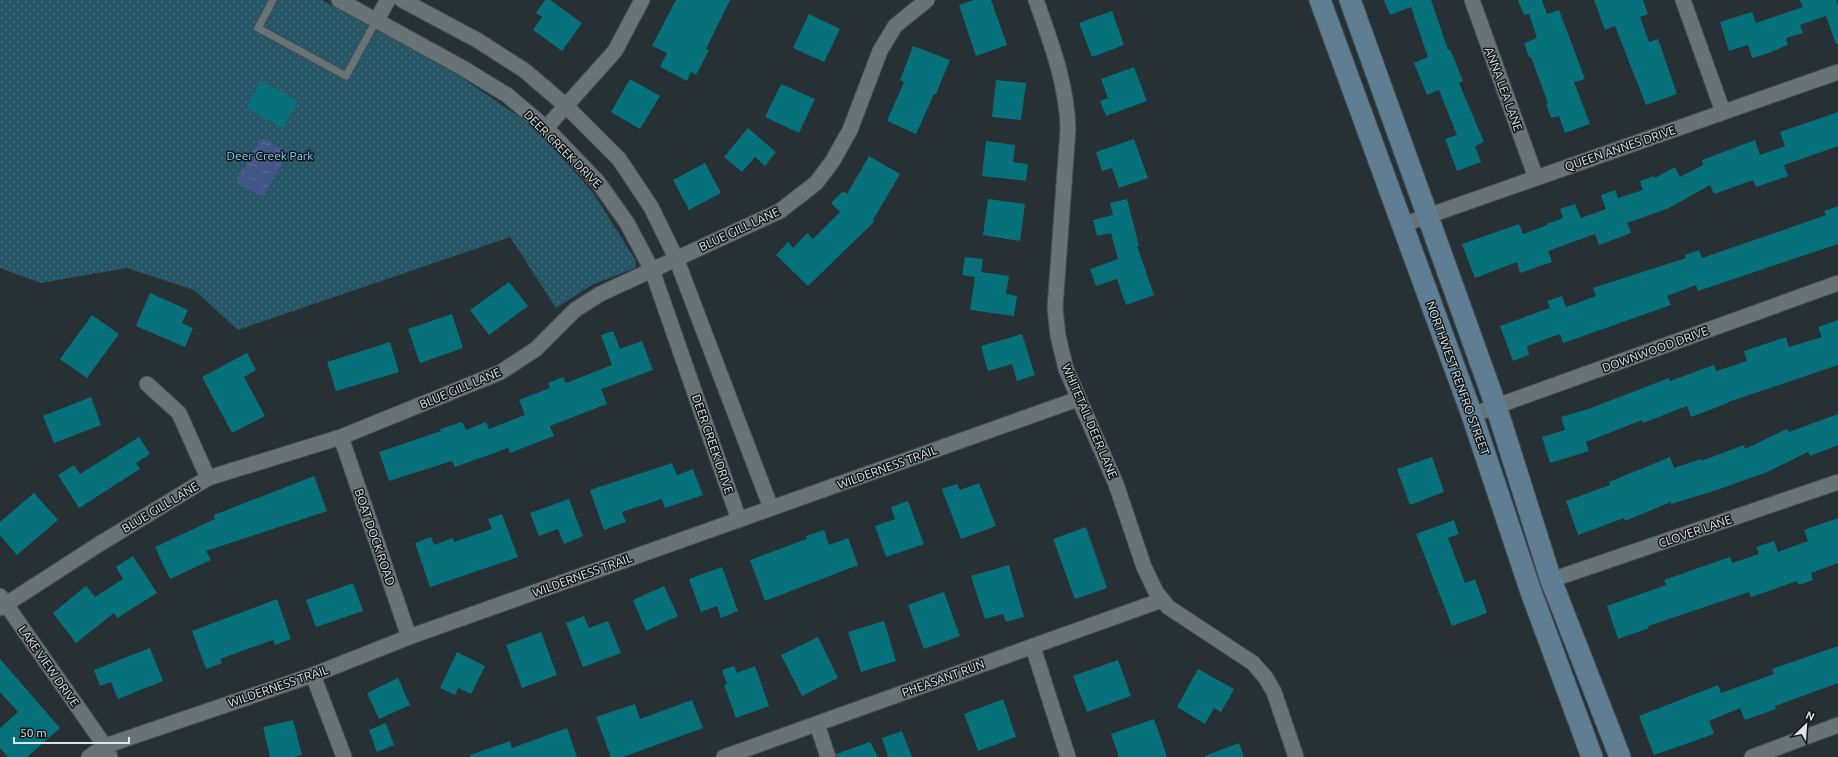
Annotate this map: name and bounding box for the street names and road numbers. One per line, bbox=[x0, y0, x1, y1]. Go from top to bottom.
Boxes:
street label: ANNA LEA LANE bbox=[1483, 45, 1525, 133]
street label: DEER CREEK DRIVE bbox=[522, 108, 605, 191]
street label: QUEEN ANNES DRIVE bbox=[1563, 123, 1677, 173]
street label: BLUE GILL LANE bbox=[697, 205, 781, 253]
street label: NORTHWEST RENFRO STREET bbox=[1424, 299, 1492, 457]
street label: DOWNWOOD DRIVE bbox=[1600, 324, 1710, 374]
street label: WHITETAIL DEER LANE bbox=[1060, 362, 1120, 481]
street label: BLUE GILL LANE bbox=[417, 365, 503, 411]
street label: DEER CREEK DRIVE bbox=[690, 393, 736, 495]
street label: WILDERNESS TRAIL bbox=[835, 443, 939, 491]
street label: BLUE GILL LANE bbox=[119, 479, 201, 535]
street label: BOAT DOCK ROAD bbox=[352, 487, 398, 587]
street label: CLOVER LANE bbox=[1657, 512, 1733, 550]
street label: WILDERNESS TRAIL bbox=[530, 551, 634, 599]
street label: LAKE VIEW DRIVE bbox=[16, 623, 82, 709]
street label: PHEASANT RUN bbox=[900, 657, 986, 699]
street label: WILDERNESS TRAIL bbox=[226, 663, 330, 709]

